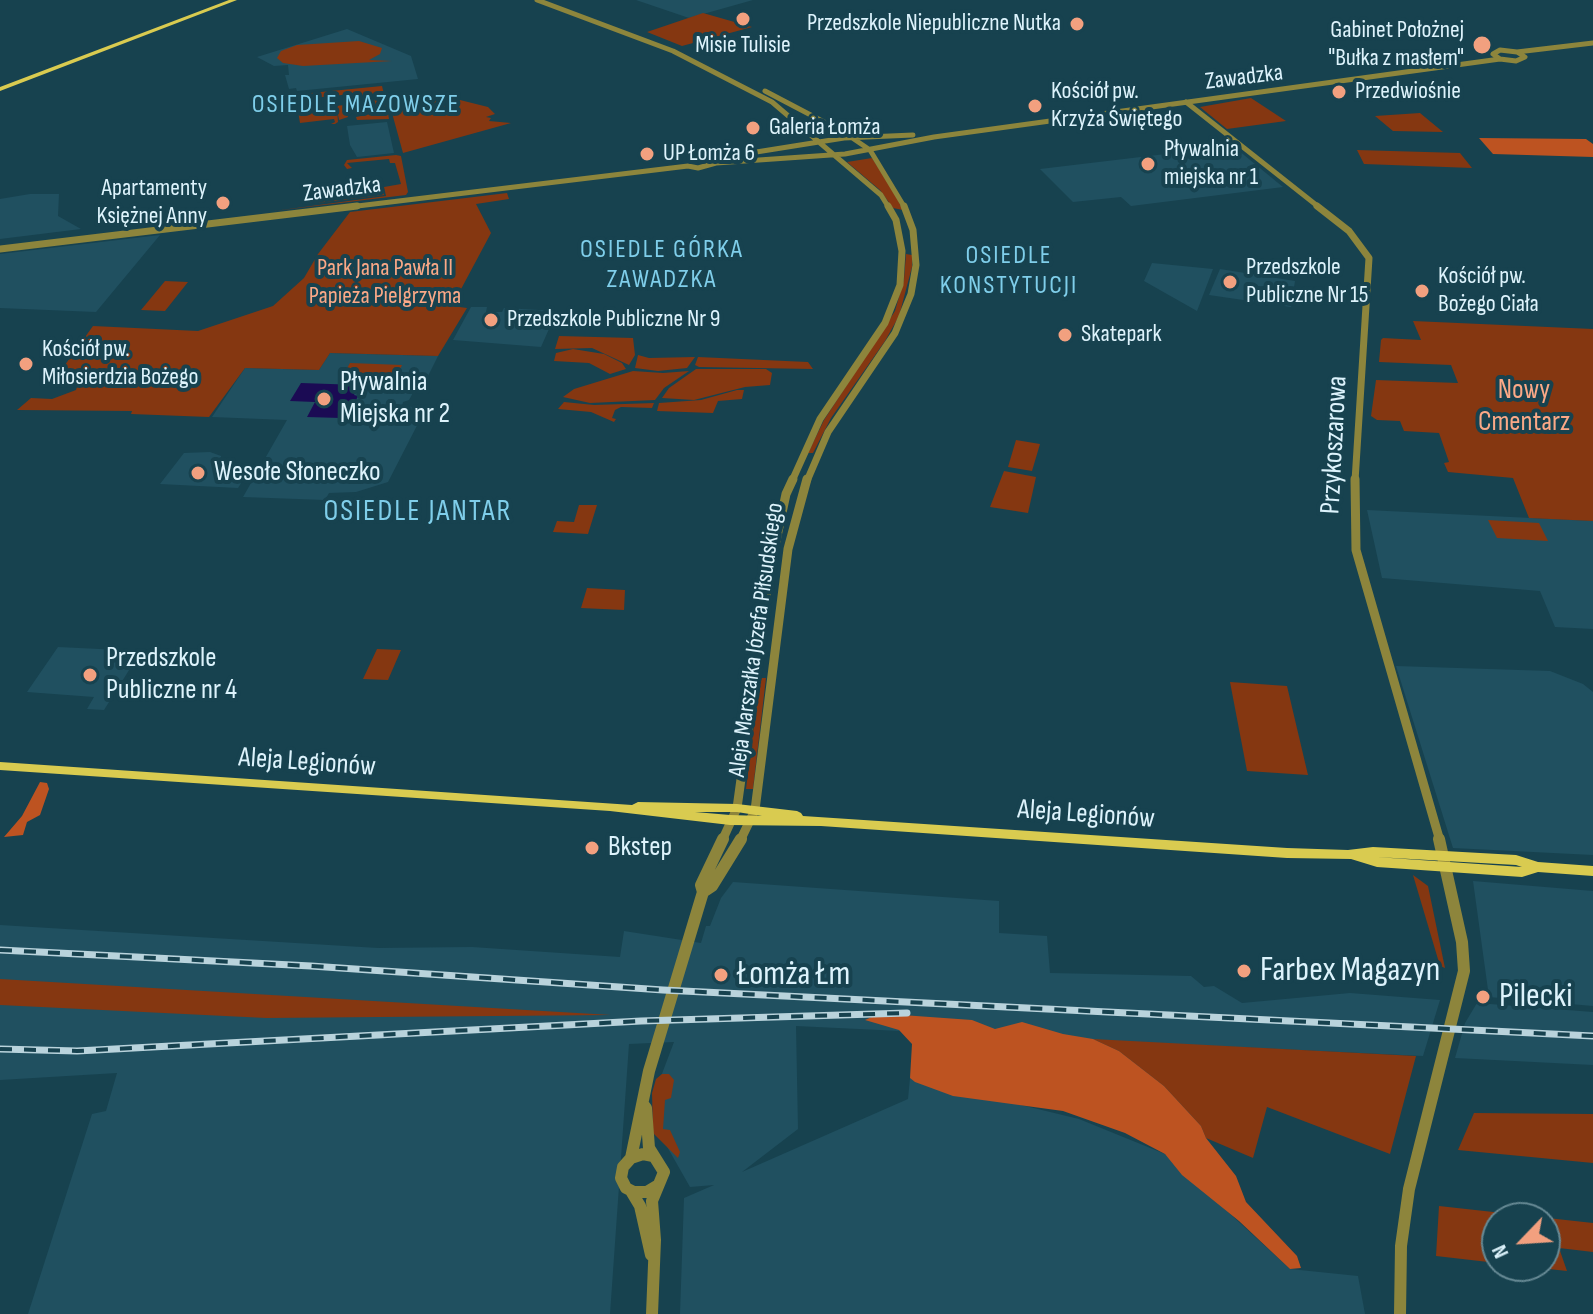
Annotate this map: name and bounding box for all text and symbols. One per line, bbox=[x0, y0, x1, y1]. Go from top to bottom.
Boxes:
marker: Misie Tulisie bbox=[734, 10, 752, 28]
place label: Przedszkole Niepubliczne Nutka bbox=[807, 10, 1061, 38]
marker: Przedszkole Niepubliczne Nutka bbox=[1068, 15, 1086, 33]
place label: Gabinet Położnej "Bułka z masłem" bbox=[1328, 17, 1464, 73]
place label: Misie Tulisie bbox=[695, 32, 791, 60]
marker: Gabinet Położnej "Bułka z masłem" bbox=[1471, 34, 1493, 56]
street label: Zawadzka bbox=[1203, 59, 1285, 97]
place label: Kościół pw. Krzyża Świętego bbox=[1051, 78, 1182, 134]
place label: Przedwiośnie bbox=[1355, 78, 1461, 106]
marker: Przedwiośnie bbox=[1330, 83, 1348, 101]
district label: OSIEDLE MAZOWSZE bbox=[252, 89, 460, 121]
marker: Kościół pw. Krzyża Świętego bbox=[1026, 97, 1044, 115]
place label: Galeria Łomża bbox=[769, 114, 880, 142]
marker: Galeria Łomża bbox=[744, 119, 762, 137]
place label: Pływalnia miejska nr 1 bbox=[1164, 136, 1258, 192]
place label: UP Łomża 6 bbox=[663, 140, 755, 168]
marker: UP Łomża 6 bbox=[638, 145, 656, 163]
marker: Pływalnia miejska nr 1 bbox=[1139, 155, 1157, 173]
street label: Zawadzka bbox=[301, 171, 383, 209]
place label: Apartamenty Księżnej Anny bbox=[97, 175, 207, 231]
marker: Apartamenty Księżnej Anny bbox=[214, 194, 232, 212]
district label: OSIEDLE GÓRKA ZAWADZKA bbox=[580, 234, 744, 296]
district label: OSIEDLE KONSTYTUCJI bbox=[940, 240, 1078, 302]
place label: Przedszkole Publiczne Nr 15 bbox=[1246, 254, 1368, 310]
park label: Park Jana Pawła II Papieża Pielgrzyma bbox=[309, 255, 461, 311]
place label: Kościół pw. Bożego Ciała bbox=[1438, 263, 1539, 319]
marker: Przedszkole Publiczne Nr 15 bbox=[1221, 273, 1239, 291]
marker: Kościół pw. Bożego Ciała bbox=[1413, 282, 1431, 300]
place label: Przedszkole Publiczne Nr 9 bbox=[507, 306, 720, 334]
marker: Przedszkole Publiczne Nr 9 bbox=[482, 311, 500, 329]
place label: Skatepark bbox=[1081, 321, 1162, 349]
marker: Skatepark bbox=[1056, 326, 1074, 344]
place label: Kościół pw. Miłosierdzia Bożego bbox=[42, 336, 198, 392]
marker: Kościół pw. Miłosierdzia Bożego bbox=[17, 355, 35, 373]
place label: Pływalnia Miejska nr 2 bbox=[340, 366, 450, 432]
park label: Nowy Cmentarz bbox=[1478, 374, 1570, 440]
street label: Przykoszarowa bbox=[1315, 375, 1355, 515]
marker: Pływalnia Miejska nr 2 bbox=[315, 390, 333, 408]
place label: Wesołe Słoneczko bbox=[214, 456, 381, 490]
marker: Wesołe Słoneczko bbox=[189, 464, 207, 482]
district label: OSIEDLE JANTAR bbox=[324, 494, 512, 530]
street label: Aleja Marszałka Józefa Piłsudskiego bbox=[724, 501, 790, 779]
place label: Przedszkole Publiczne nr 4 bbox=[106, 642, 237, 708]
marker: Przedszkole Publiczne nr 4 bbox=[81, 666, 99, 684]
street label: Aleja Legionów bbox=[237, 741, 377, 785]
street label: Aleja Legionów bbox=[1016, 793, 1156, 837]
place label: Bkstep bbox=[608, 831, 672, 865]
marker: Bkstep bbox=[583, 839, 601, 857]
place label: Farbex Magazyn bbox=[1260, 951, 1440, 991]
place label: Łomża Łm bbox=[737, 955, 850, 995]
marker: Farbex Magazyn bbox=[1235, 962, 1253, 980]
marker: Łomża Łm bbox=[712, 966, 730, 984]
place label: Pilecki bbox=[1499, 977, 1573, 1017]
marker: Pilecki bbox=[1474, 988, 1492, 1006]
north arrow bbox=[1481, 1202, 1561, 1282]
text: N bbox=[1486, 1240, 1515, 1263]

